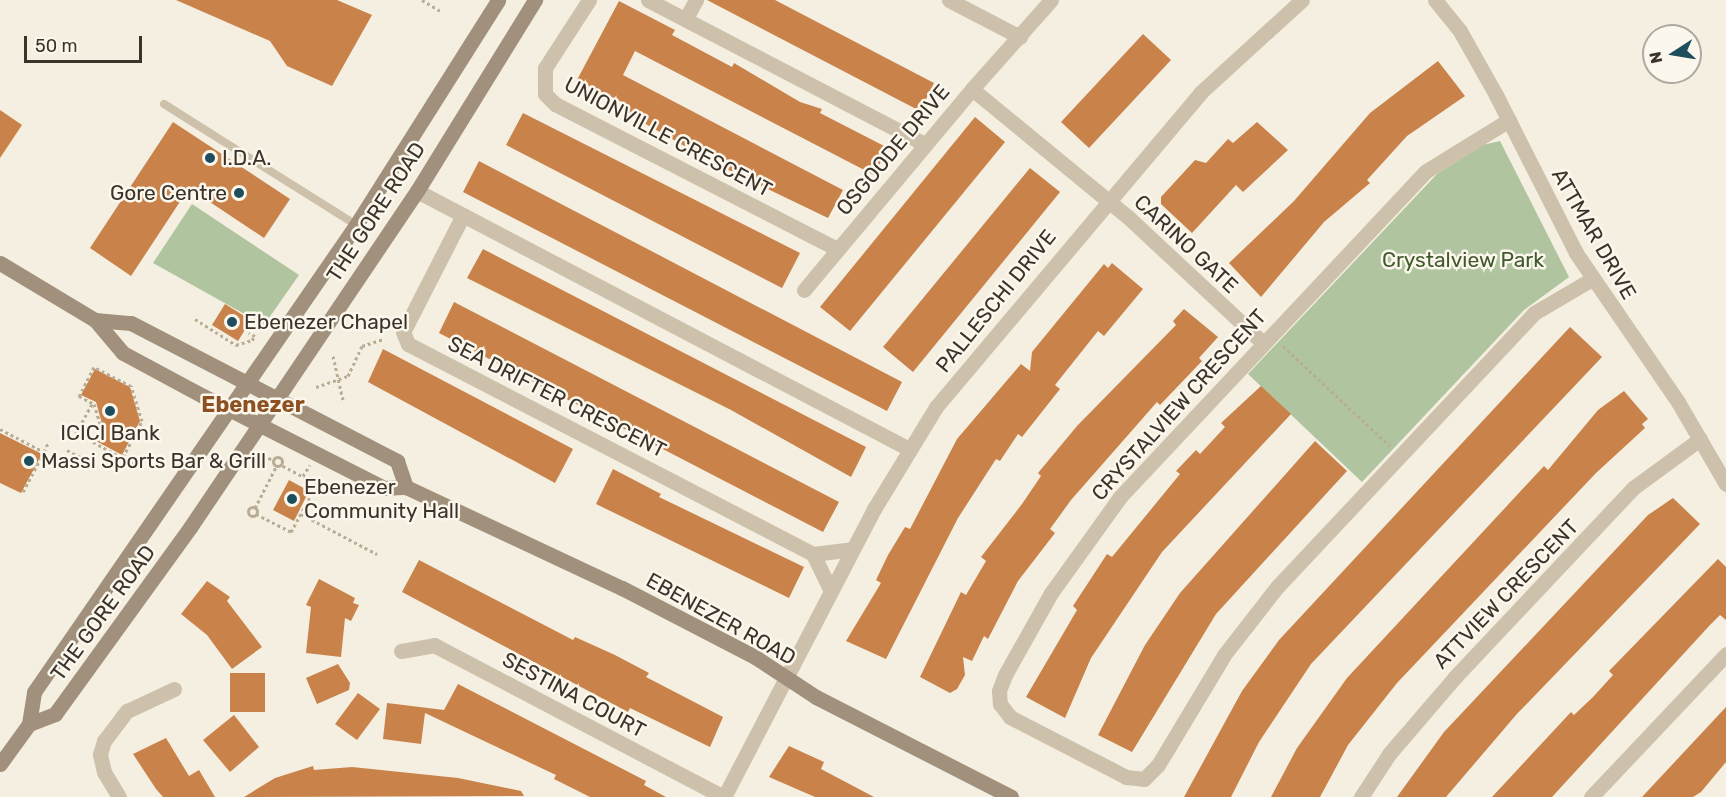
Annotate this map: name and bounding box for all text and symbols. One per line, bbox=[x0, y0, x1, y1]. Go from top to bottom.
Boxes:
scale bar bbox=[27, 24, 146, 62]
north arrow bbox=[1642, 24, 1702, 84]
text: 50 m bbox=[35, 35, 78, 57]
text: N bbox=[1645, 50, 1666, 65]
street label: UNIONVILLE CRESCENT bbox=[560, 71, 776, 203]
street label: OSGOODE DRIVE bbox=[831, 80, 955, 220]
street label: THE GORE ROAD bbox=[321, 137, 431, 287]
place label: I.D.A. bbox=[222, 145, 272, 171]
marker: I.D.A. bbox=[203, 151, 217, 165]
street label: ATTMAR DRIVE bbox=[1546, 164, 1642, 304]
place label: Gore Centre bbox=[110, 180, 227, 206]
marker: Gore Centre bbox=[232, 186, 246, 200]
street label: CARINO GATE bbox=[1129, 190, 1243, 298]
street label: PALLESCHI DRIVE bbox=[931, 225, 1061, 377]
park label: Crystalview Park bbox=[1382, 247, 1544, 273]
street label: CRYSTALVIEW CRESCENT bbox=[1086, 304, 1272, 506]
place label: Ebenezer Chapel bbox=[244, 309, 409, 335]
marker: Ebenezer Chapel bbox=[225, 315, 239, 329]
street label: SEA DRIFTER CRESCENT bbox=[443, 331, 671, 463]
district label: Ebenezer bbox=[201, 392, 305, 418]
marker: ICICI Bank bbox=[103, 404, 117, 418]
place label: ICICI Bank bbox=[60, 420, 160, 446]
place label: Massi Sports Bar & Grill bbox=[41, 448, 267, 474]
marker: Massi Sports Bar & Grill bbox=[22, 454, 36, 468]
place label: Ebenezer Community Hall bbox=[304, 474, 460, 524]
marker: Ebenezer Community Hall bbox=[285, 492, 299, 506]
street label: ATTVIEW CRESCENT bbox=[1428, 514, 1584, 674]
street label: THE GORE ROAD bbox=[45, 540, 161, 686]
street label: EBENEZER ROAD bbox=[642, 567, 800, 671]
street label: SESTINA COURT bbox=[498, 647, 650, 743]

